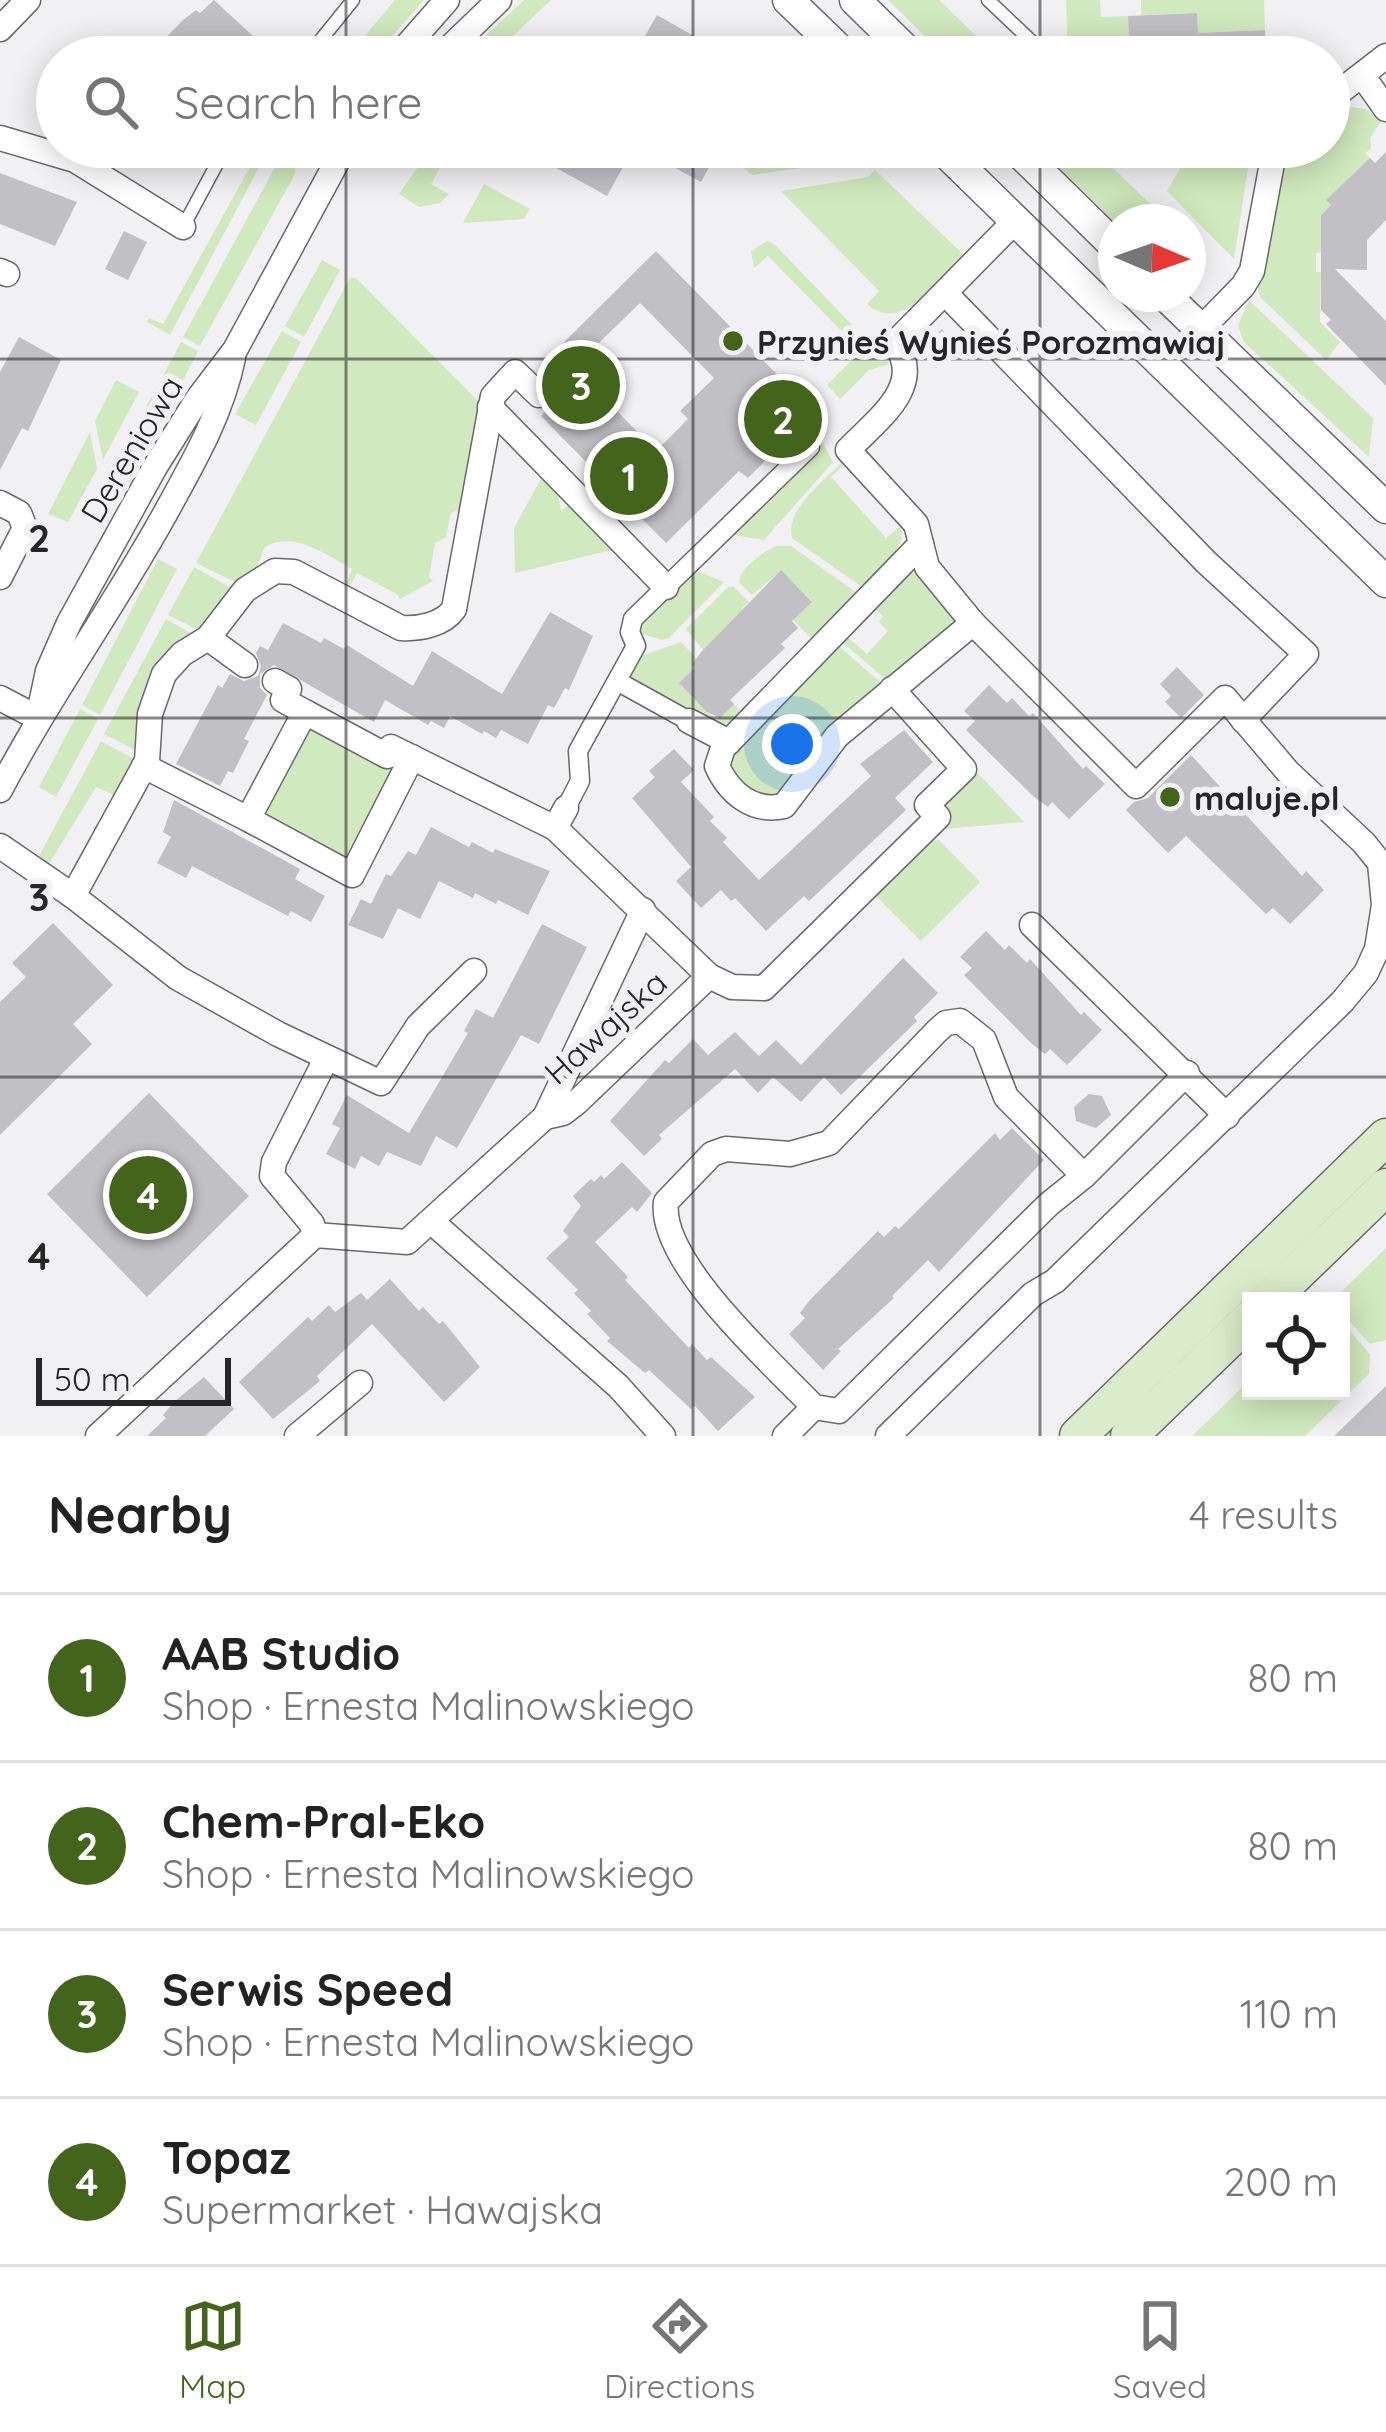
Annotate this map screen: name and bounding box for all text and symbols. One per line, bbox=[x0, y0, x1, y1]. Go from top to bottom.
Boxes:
search box bbox=[36, 36, 1350, 168]
icon: search bbox=[78, 69, 144, 135]
text: Search here bbox=[174, 74, 422, 130]
north arrow bbox=[1098, 204, 1206, 312]
place label: Przynieś Wynieś Porozmawiaj bbox=[757, 321, 1225, 362]
marker: Przynieś Wynieś Porozmawiaj bbox=[720, 328, 746, 354]
pin: 3 bbox=[542, 340, 620, 430]
street label: Dereniowa bbox=[71, 368, 191, 530]
pin: 2 bbox=[744, 374, 822, 464]
pin: 1 bbox=[590, 431, 668, 521]
text: 2 bbox=[28, 513, 50, 562]
your location bbox=[762, 714, 822, 774]
place label: maluje.pl bbox=[1194, 777, 1340, 818]
marker: maluje.pl bbox=[1157, 784, 1183, 810]
text: 3 bbox=[29, 872, 49, 921]
street label: Hawajska bbox=[535, 961, 675, 1093]
pin: 4 bbox=[109, 1150, 187, 1240]
text: 4 bbox=[28, 1231, 50, 1280]
map controls bbox=[1242, 1292, 1350, 1400]
button: locate bbox=[1242, 1292, 1350, 1400]
scale bar bbox=[36, 1352, 231, 1405]
text: 50 m bbox=[54, 1358, 131, 1399]
text: Nearby bbox=[48, 1482, 232, 1546]
text: 4 results bbox=[1189, 1490, 1338, 1539]
text: AAB Studio bbox=[162, 1625, 400, 1681]
text: 1 bbox=[79, 1653, 95, 1702]
text: 80 m bbox=[1248, 1653, 1338, 1702]
text: Shop · Ernesta Malinowskiego bbox=[162, 1681, 695, 1730]
text: Chem-Pral-Eko bbox=[162, 1793, 485, 1849]
text: 2 bbox=[76, 1821, 98, 1870]
text: 80 m bbox=[1248, 1821, 1338, 1870]
text: Shop · Ernesta Malinowskiego bbox=[162, 1849, 695, 1898]
text: Serwis Speed bbox=[162, 1961, 453, 2017]
text: 3 bbox=[77, 1989, 97, 2038]
text: 110 m bbox=[1240, 1989, 1338, 2038]
text: Shop · Ernesta Malinowskiego bbox=[162, 2017, 695, 2066]
text: Topaz bbox=[162, 2129, 291, 2185]
text: 4 bbox=[76, 2157, 98, 2206]
text: 200 m bbox=[1224, 2157, 1338, 2206]
text: Supermarket · Hawajska bbox=[162, 2185, 603, 2234]
tab: Map bbox=[179, 2293, 246, 2406]
tab: Directions bbox=[604, 2293, 755, 2406]
tab: Saved bbox=[1113, 2293, 1207, 2406]

